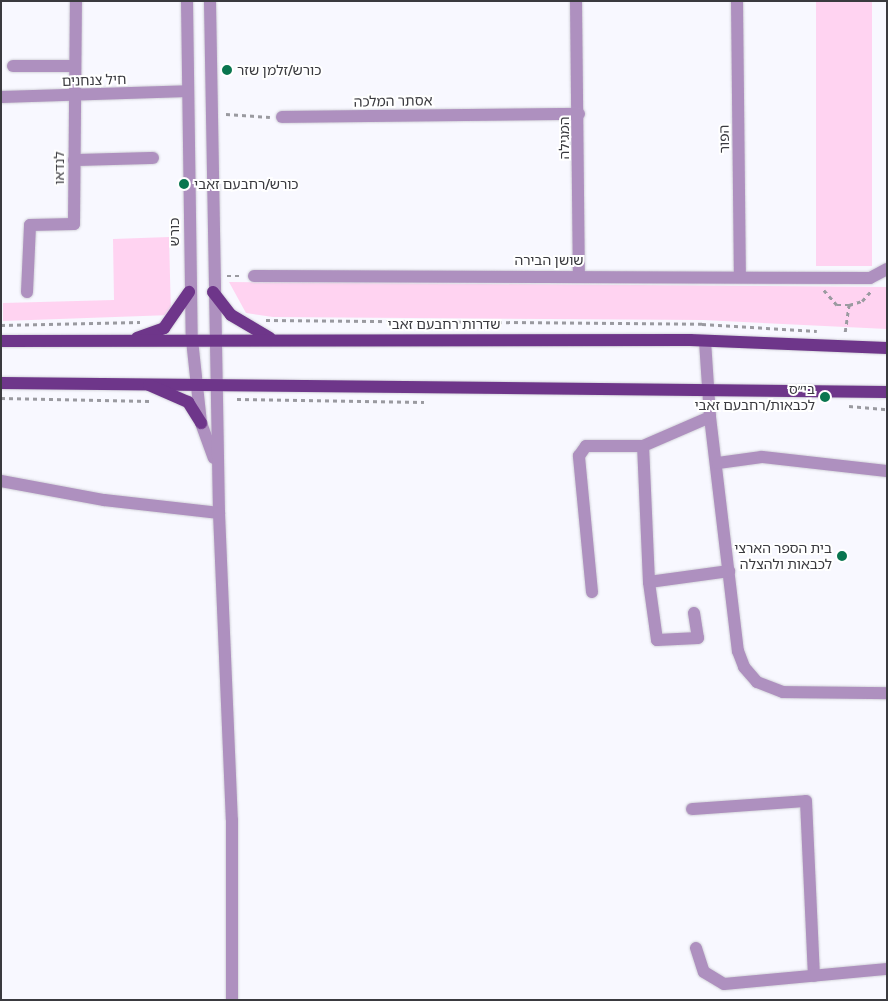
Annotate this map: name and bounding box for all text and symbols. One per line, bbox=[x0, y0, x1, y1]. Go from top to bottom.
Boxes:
place label: כורש/זלמן שזר bbox=[237, 62, 321, 78]
marker: כורש/זלמן שזר bbox=[221, 64, 233, 76]
street label: חיל צנחנים bbox=[61, 70, 127, 90]
street label: אסתר המלכה bbox=[353, 92, 433, 110]
street label: המגילה bbox=[556, 116, 572, 160]
street label: הפור bbox=[715, 125, 733, 153]
street label: לנדאו bbox=[51, 151, 67, 185]
place label: כורש/רחבעם זאבי bbox=[194, 176, 299, 192]
marker: כורש/רחבעם זאבי bbox=[178, 178, 190, 190]
street label: כורש bbox=[166, 218, 182, 246]
street label: שושן הבירה bbox=[514, 252, 584, 268]
street label: שדרות רחבעם זאבי bbox=[388, 316, 500, 332]
place label: בי״ס לכבאות/רחבעם זאבי bbox=[694, 381, 815, 414]
marker: בי״ס לכבאות/רחבעם זאבי bbox=[819, 391, 831, 403]
place label: בית הספר הארצי לכבאות ולהצלה bbox=[734, 540, 832, 572]
marker: בית הספר הארצי לכבאות ולהצלה bbox=[836, 550, 848, 562]

